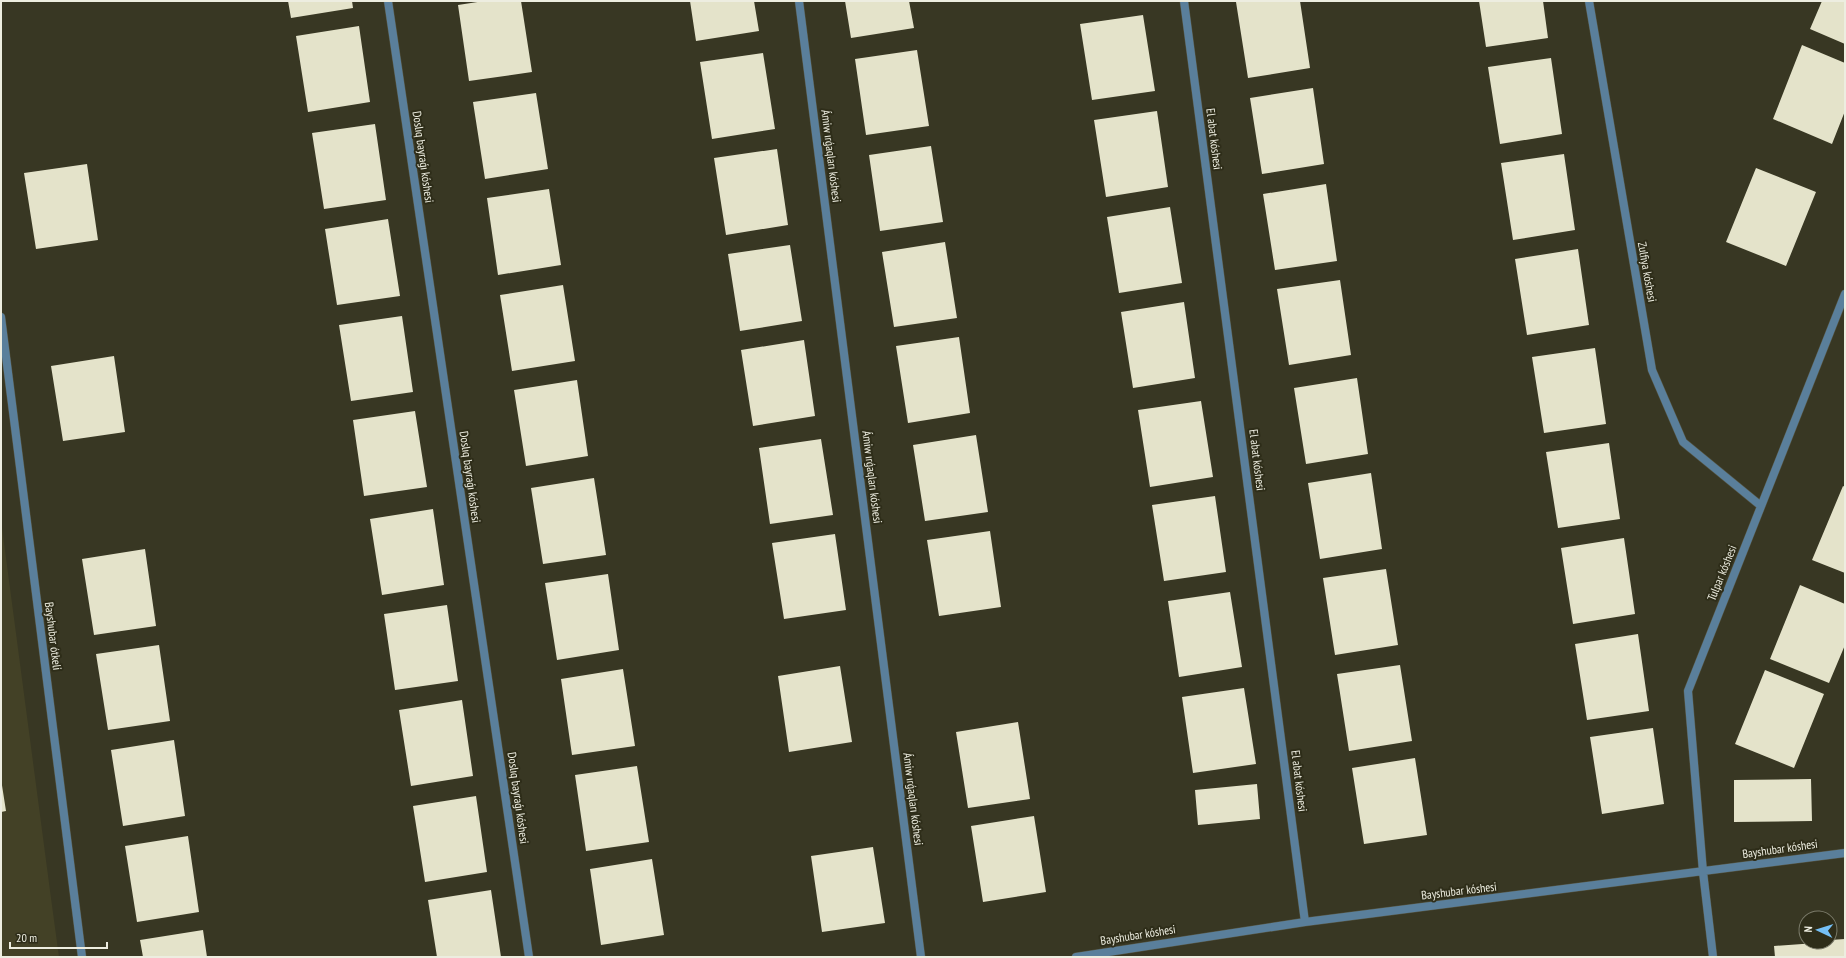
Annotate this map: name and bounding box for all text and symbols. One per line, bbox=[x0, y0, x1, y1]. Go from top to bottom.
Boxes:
street label: El abat kóshesi bbox=[1203, 107, 1226, 171]
street label: Ámiw ırǵaqları kóshesi bbox=[818, 109, 845, 203]
street label: Doslıq bayraǵı kóshesi bbox=[410, 110, 437, 204]
street label: Zulfiya kóshesi bbox=[1635, 241, 1660, 303]
street label: El abat kóshesi bbox=[1246, 428, 1269, 492]
street label: Doslıq bayraǵı kóshesi bbox=[457, 430, 484, 524]
street label: Ámiw ırǵaqları kóshesi bbox=[859, 430, 886, 524]
street label: Tulpar kóshesi bbox=[1704, 543, 1740, 603]
street label: Bayshubar ótkeli bbox=[42, 601, 65, 671]
street label: El abat kóshesi bbox=[1288, 749, 1311, 813]
street label: Doslıq bayraǵı kóshesi bbox=[505, 751, 532, 845]
street label: Ámiw ırǵaqları kóshesi bbox=[900, 752, 927, 846]
street label: Bayshubar kóshesi bbox=[1741, 836, 1819, 861]
street label: Bayshubar kóshesi bbox=[1420, 878, 1498, 903]
north arrow bbox=[1798, 910, 1838, 950]
street label: Bayshubar kóshesi bbox=[1099, 921, 1177, 948]
scale bar bbox=[10, 924, 107, 950]
text: N bbox=[1801, 926, 1815, 933]
text: 20 m bbox=[16, 930, 37, 945]

